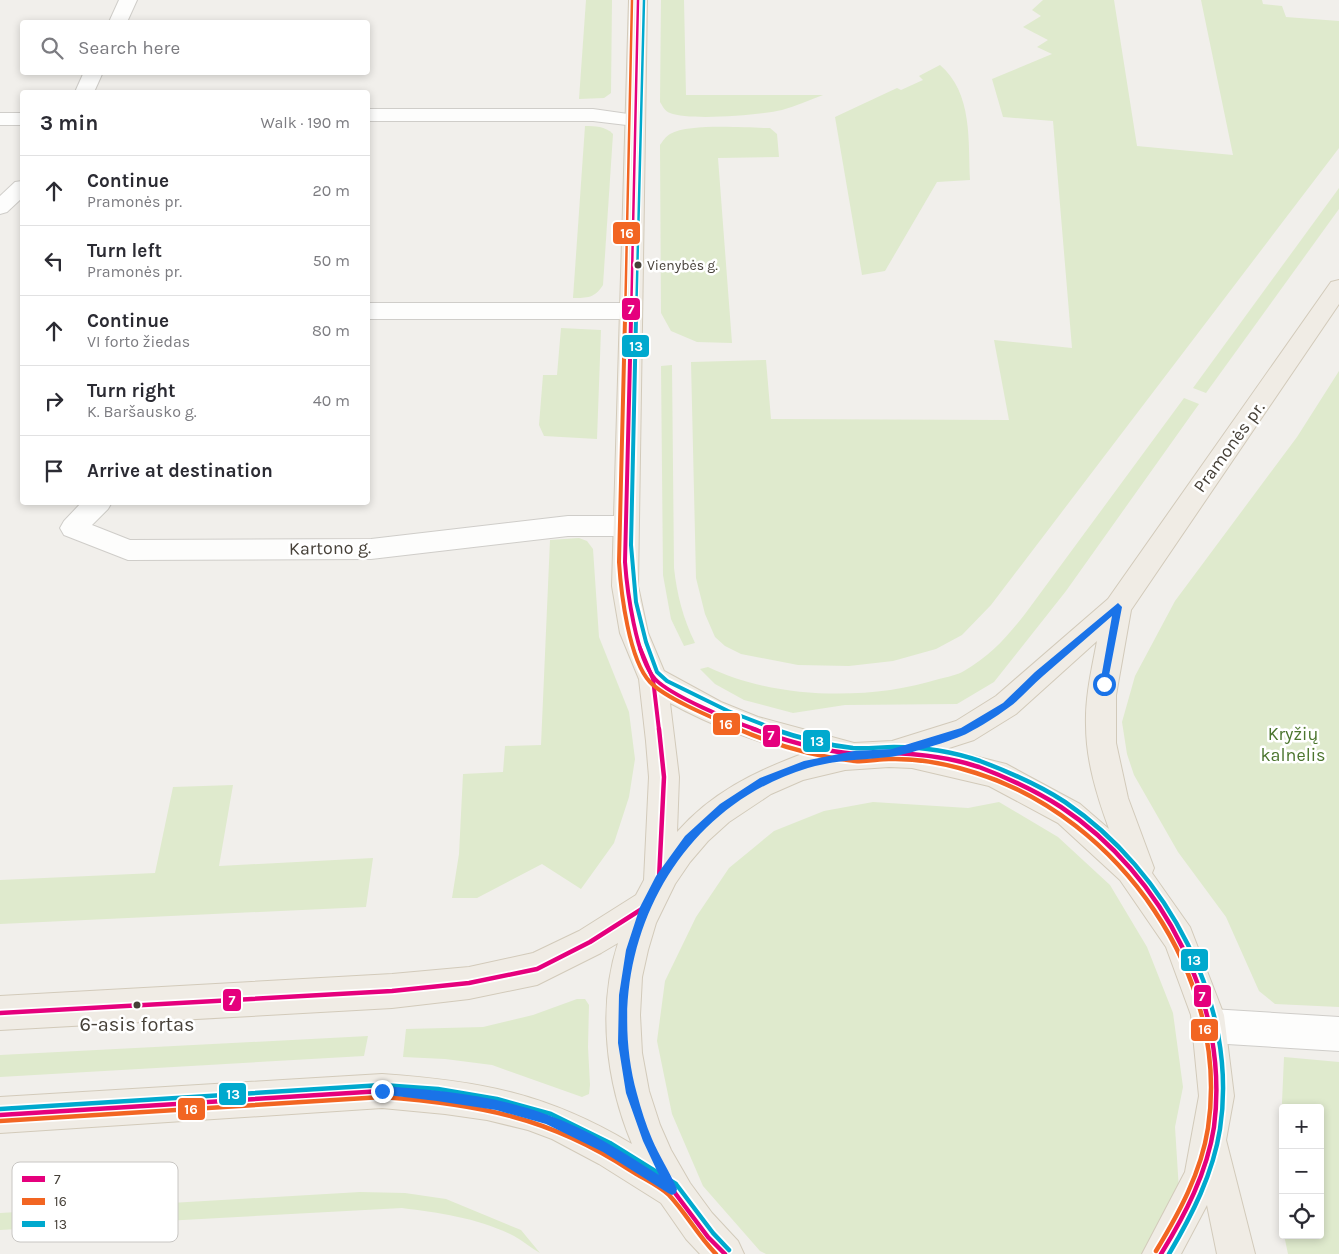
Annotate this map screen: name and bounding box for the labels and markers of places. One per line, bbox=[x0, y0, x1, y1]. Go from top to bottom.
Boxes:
place label: Vienybės g. bbox=[647, 257, 718, 274]
marker: Vienybės g. bbox=[633, 260, 643, 270]
marker: 6-asis fortas bbox=[132, 1000, 142, 1010]
place label: 6-asis fortas bbox=[79, 1013, 195, 1036]

